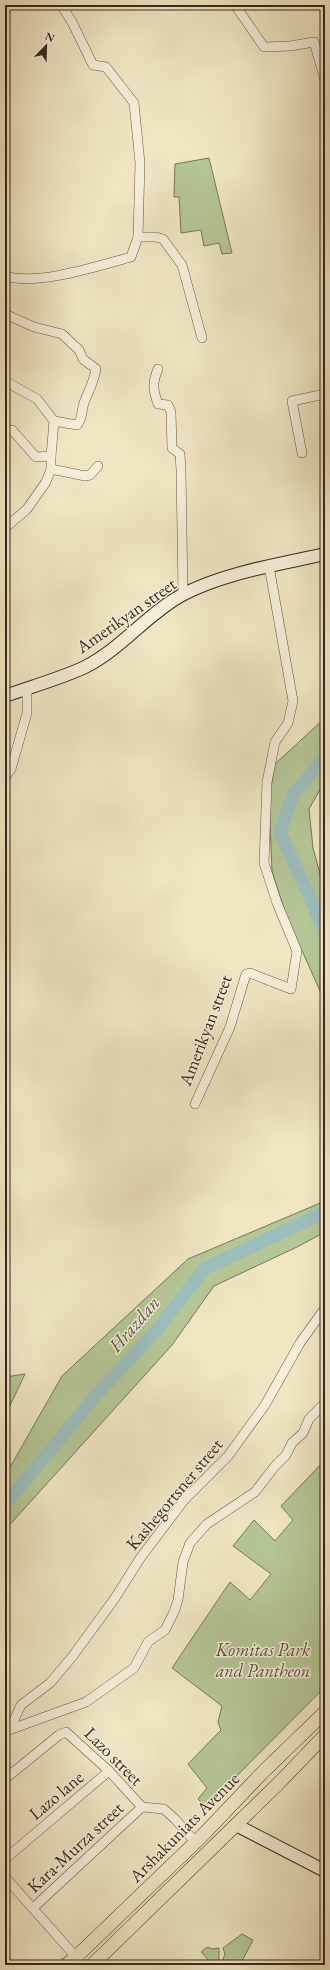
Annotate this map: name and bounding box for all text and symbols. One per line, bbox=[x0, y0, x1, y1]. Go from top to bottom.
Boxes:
north arrow bbox=[26, 26, 66, 66]
text: N bbox=[43, 29, 57, 45]
street label: Amerikyan street bbox=[71, 572, 181, 659]
street label: Amerikyan street bbox=[173, 971, 237, 1090]
water label: Hrazdan bbox=[102, 1291, 165, 1358]
street label: Kashegortsner street bbox=[121, 1433, 228, 1555]
park label: Komitas Park and Pantheon bbox=[215, 1638, 310, 1682]
street label: Lazo street bbox=[80, 1722, 148, 1790]
street label: Lazo lane bbox=[24, 1765, 88, 1825]
street label: Arshakuniats Avenue bbox=[123, 1767, 244, 1888]
street label: Kara-Murza street bbox=[22, 1796, 128, 1898]

